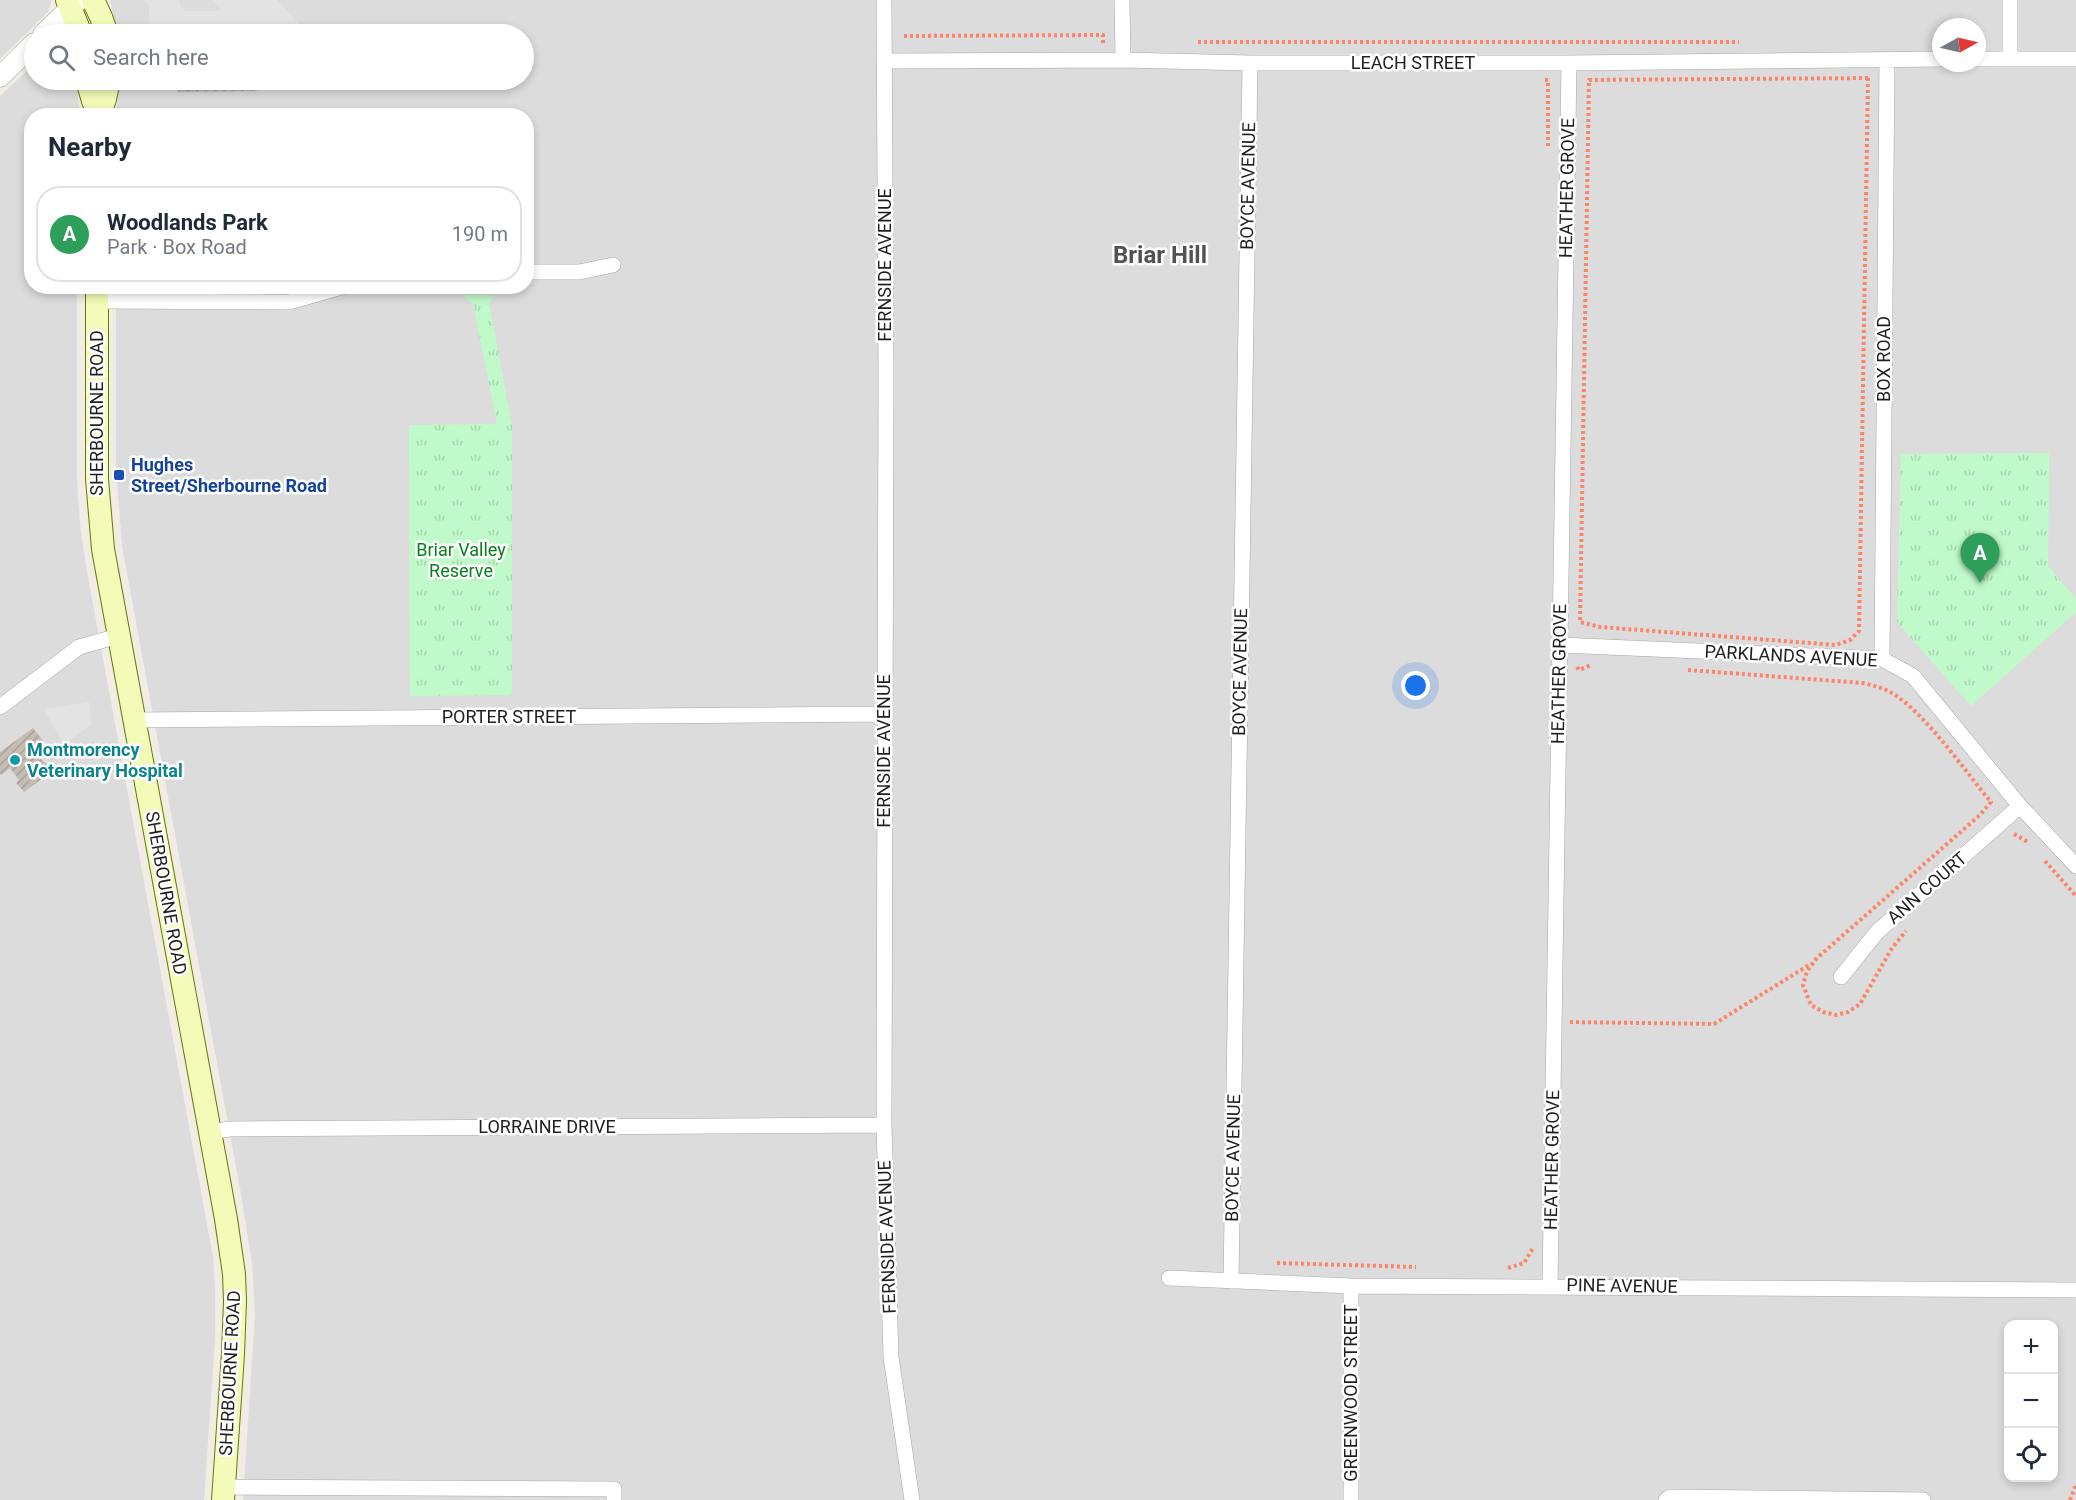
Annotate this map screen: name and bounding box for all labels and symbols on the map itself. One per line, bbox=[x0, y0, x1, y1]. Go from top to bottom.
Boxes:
north arrow bbox=[1932, 18, 1986, 72]
street label: LEACH STREET bbox=[1351, 52, 1475, 73]
street label: HEATHER GROVE bbox=[1555, 118, 1578, 258]
street label: BOYCE AVENUE bbox=[1236, 122, 1259, 250]
street label: FERNSIDE AVENUE bbox=[874, 188, 895, 342]
district label: Briar Hill bbox=[1113, 241, 1207, 269]
street label: BOX ROAD bbox=[1873, 316, 1894, 402]
street label: SHERBOURNE ROAD bbox=[86, 330, 107, 496]
place label: Hughes Street/Sherbourne Road bbox=[131, 454, 327, 496]
marker: Hughes Street/Sherbourne Road bbox=[112, 468, 126, 482]
pin: A bbox=[1960, 534, 2000, 583]
park label: Briar Valley Reserve bbox=[416, 539, 506, 581]
street label: HEATHER GROVE bbox=[1547, 604, 1570, 744]
street label: BOYCE AVENUE bbox=[1228, 608, 1251, 736]
street label: PARKLANDS AVENUE bbox=[1704, 640, 1878, 671]
your location bbox=[1401, 671, 1430, 700]
street label: FERNSIDE AVENUE bbox=[873, 674, 894, 828]
street label: PORTER STREET bbox=[442, 706, 577, 727]
place label: Montmorency Veterinary Hospital bbox=[27, 739, 183, 781]
marker: Montmorency Veterinary Hospital bbox=[8, 753, 22, 767]
street label: SHERBOURNE ROAD bbox=[142, 810, 191, 976]
street label: ANN COURT bbox=[1883, 847, 1971, 928]
street label: HEATHER GROVE bbox=[1540, 1090, 1563, 1230]
street label: BOYCE AVENUE bbox=[1221, 1094, 1244, 1222]
street label: LORRAINE DRIVE bbox=[478, 1116, 616, 1137]
street label: FERNSIDE AVENUE bbox=[873, 1160, 900, 1314]
street label: PINE AVENUE bbox=[1566, 1274, 1678, 1297]
street label: SHERBOURNE ROAD bbox=[215, 1290, 244, 1456]
street label: GREENWOOD STREET bbox=[1340, 1304, 1361, 1482]

